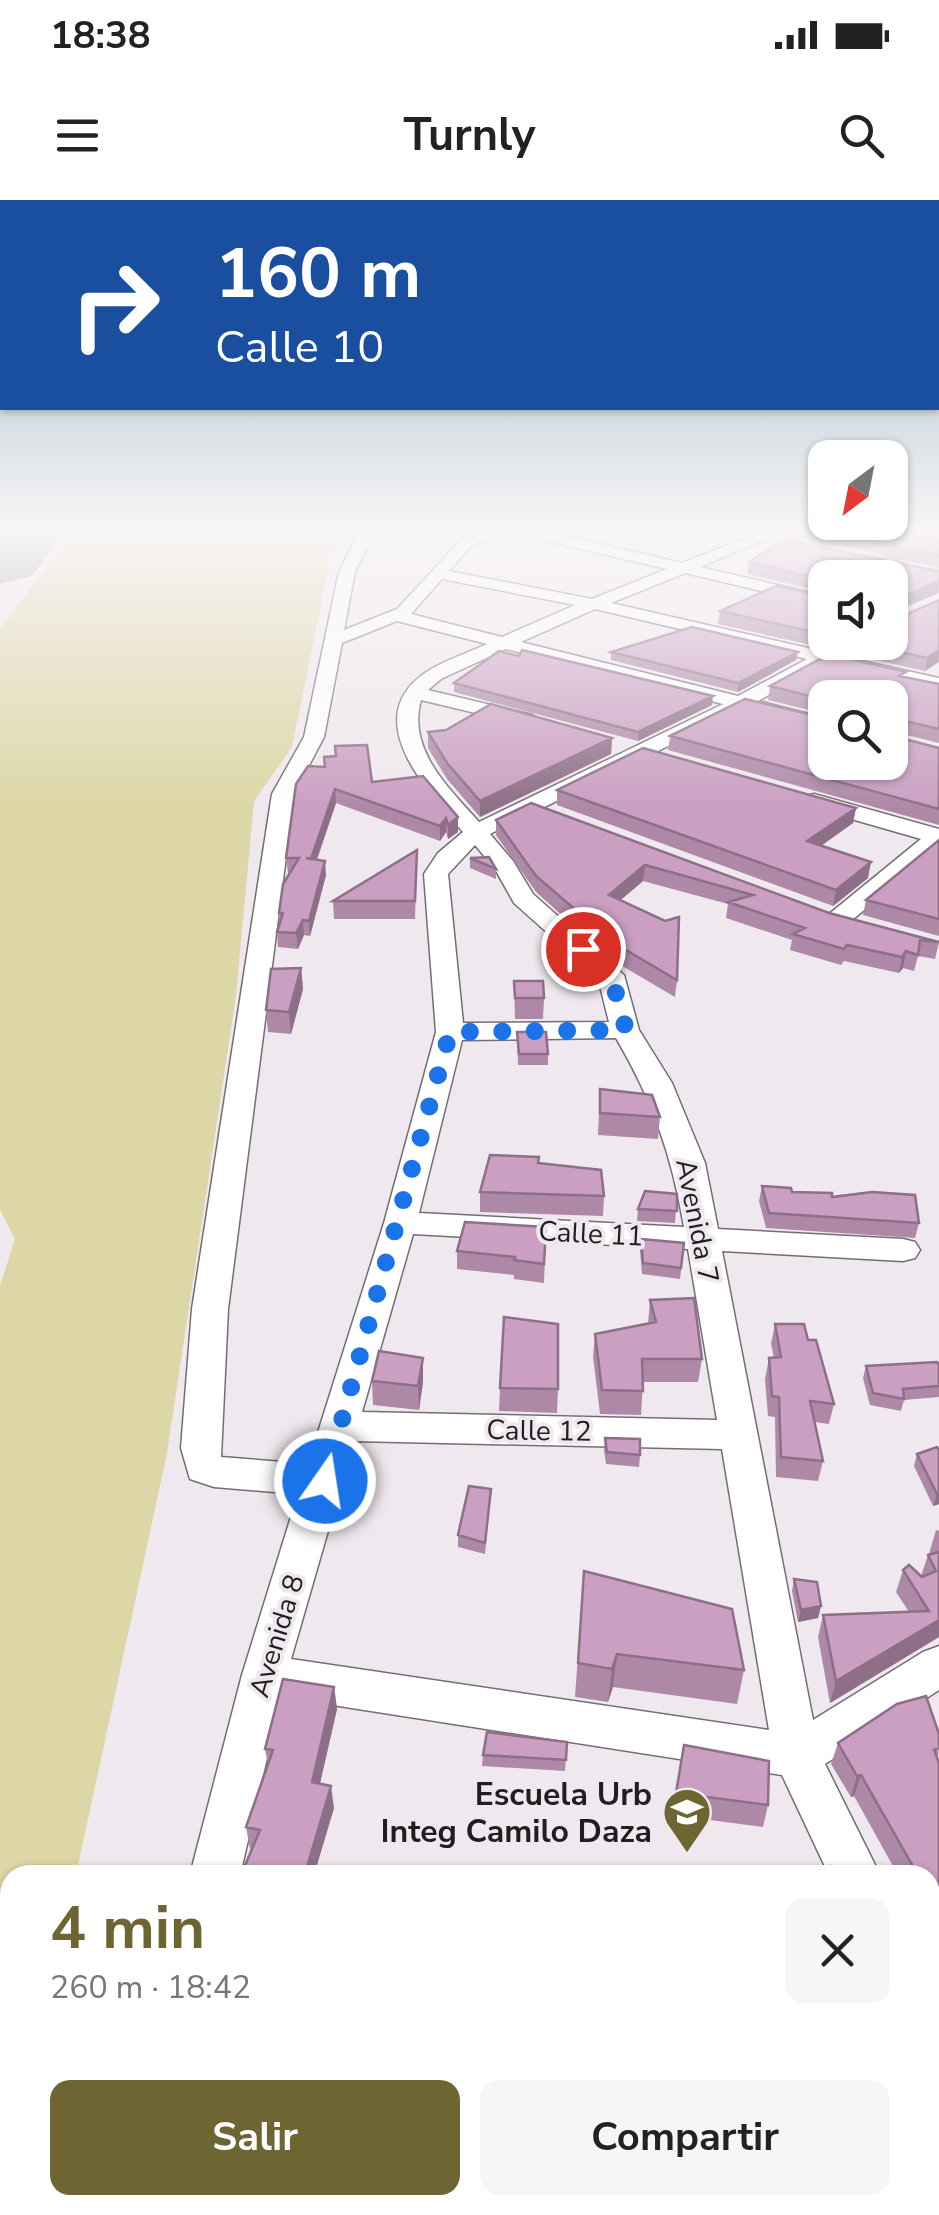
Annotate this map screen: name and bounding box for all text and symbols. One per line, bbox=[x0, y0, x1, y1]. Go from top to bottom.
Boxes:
text: 18:38 bbox=[50, 10, 151, 61]
text: Turnly bbox=[403, 105, 536, 166]
icon: menu bbox=[50, 108, 105, 163]
icon: search bbox=[834, 108, 889, 163]
text: 160 m bbox=[215, 226, 421, 322]
icon: right bbox=[50, 240, 180, 370]
text: Calle 10 bbox=[215, 317, 384, 378]
north arrow bbox=[808, 440, 908, 540]
map controls bbox=[808, 440, 908, 780]
button: sound bbox=[808, 560, 908, 660]
button: search bbox=[808, 680, 908, 780]
pin bbox=[541, 907, 626, 992]
icon: arrive bbox=[556, 922, 611, 977]
street label: Avenida 7 bbox=[666, 1155, 728, 1287]
street label: Calle 11 bbox=[537, 1212, 645, 1256]
street label: Calle 12 bbox=[486, 1411, 592, 1451]
position arrow bbox=[273, 1429, 377, 1533]
street label: Avenida 8 bbox=[240, 1570, 314, 1702]
place label: Escuela Urb Integ Camilo Daza bbox=[380, 1773, 652, 1853]
school or university icon: Escuela Urb Integ Camilo Daza bbox=[661, 1786, 713, 1854]
text: 4 min bbox=[50, 1887, 205, 1969]
button: close bbox=[785, 1898, 890, 2003]
text: 260 m · 18:42 bbox=[50, 1966, 251, 2009]
button: Salir bbox=[50, 2080, 460, 2195]
button: Compartir bbox=[480, 2080, 890, 2195]

